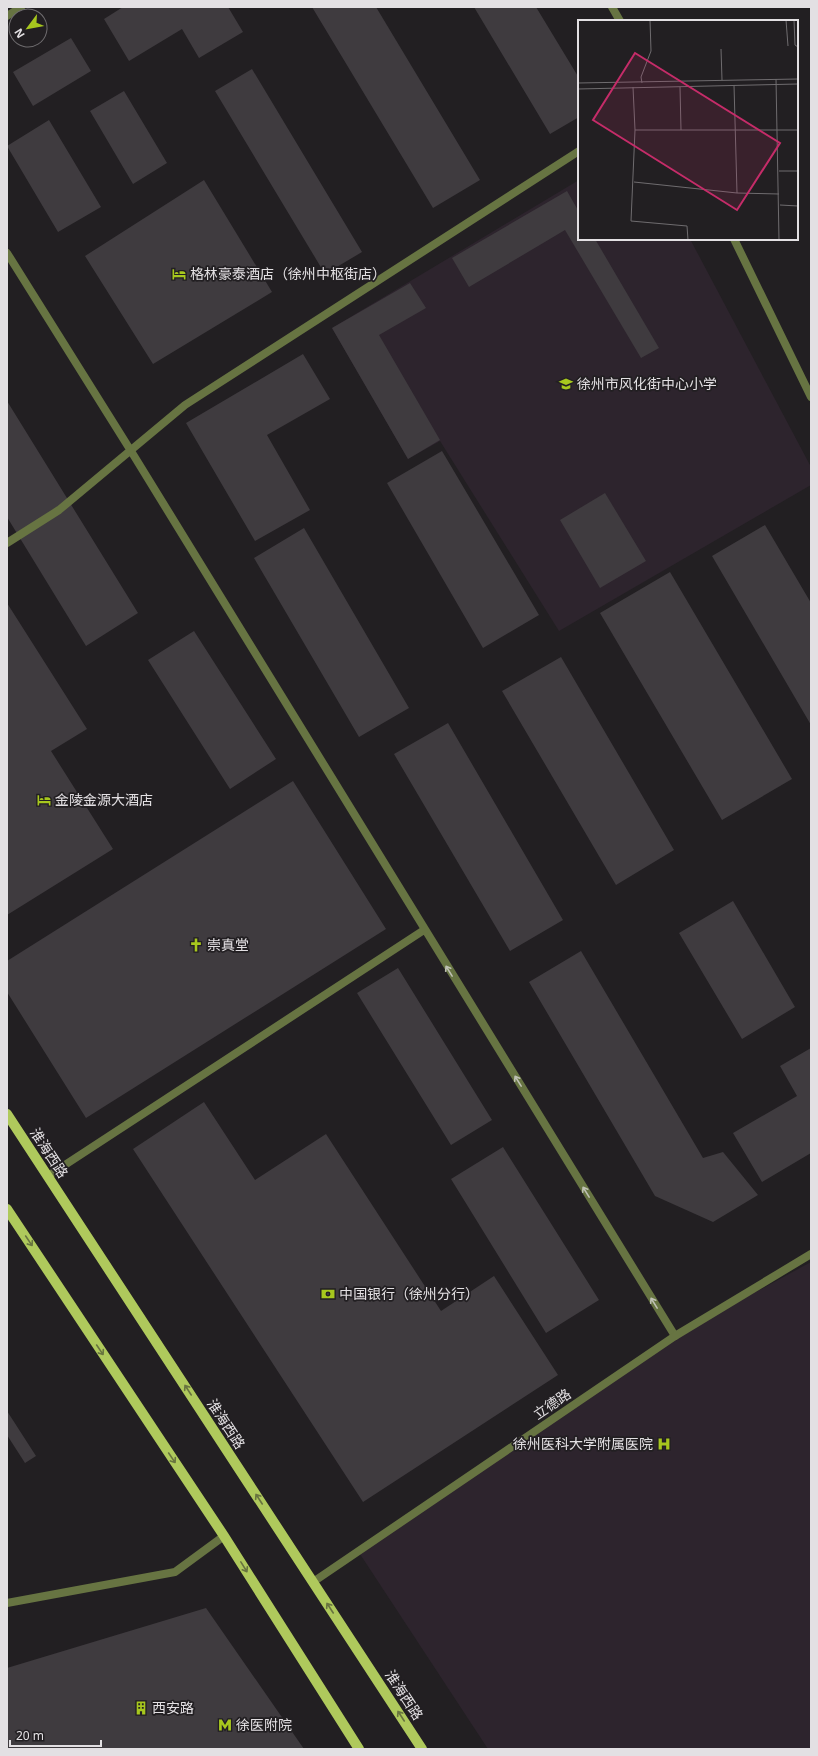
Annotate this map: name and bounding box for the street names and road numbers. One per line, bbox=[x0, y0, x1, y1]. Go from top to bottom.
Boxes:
street label: 淮海西路 bbox=[26, 1124, 73, 1181]
street label: 立德路 bbox=[529, 1384, 574, 1423]
street label: 淮海西路 bbox=[203, 1395, 250, 1452]
street label: 淮海西路 bbox=[381, 1666, 428, 1723]

